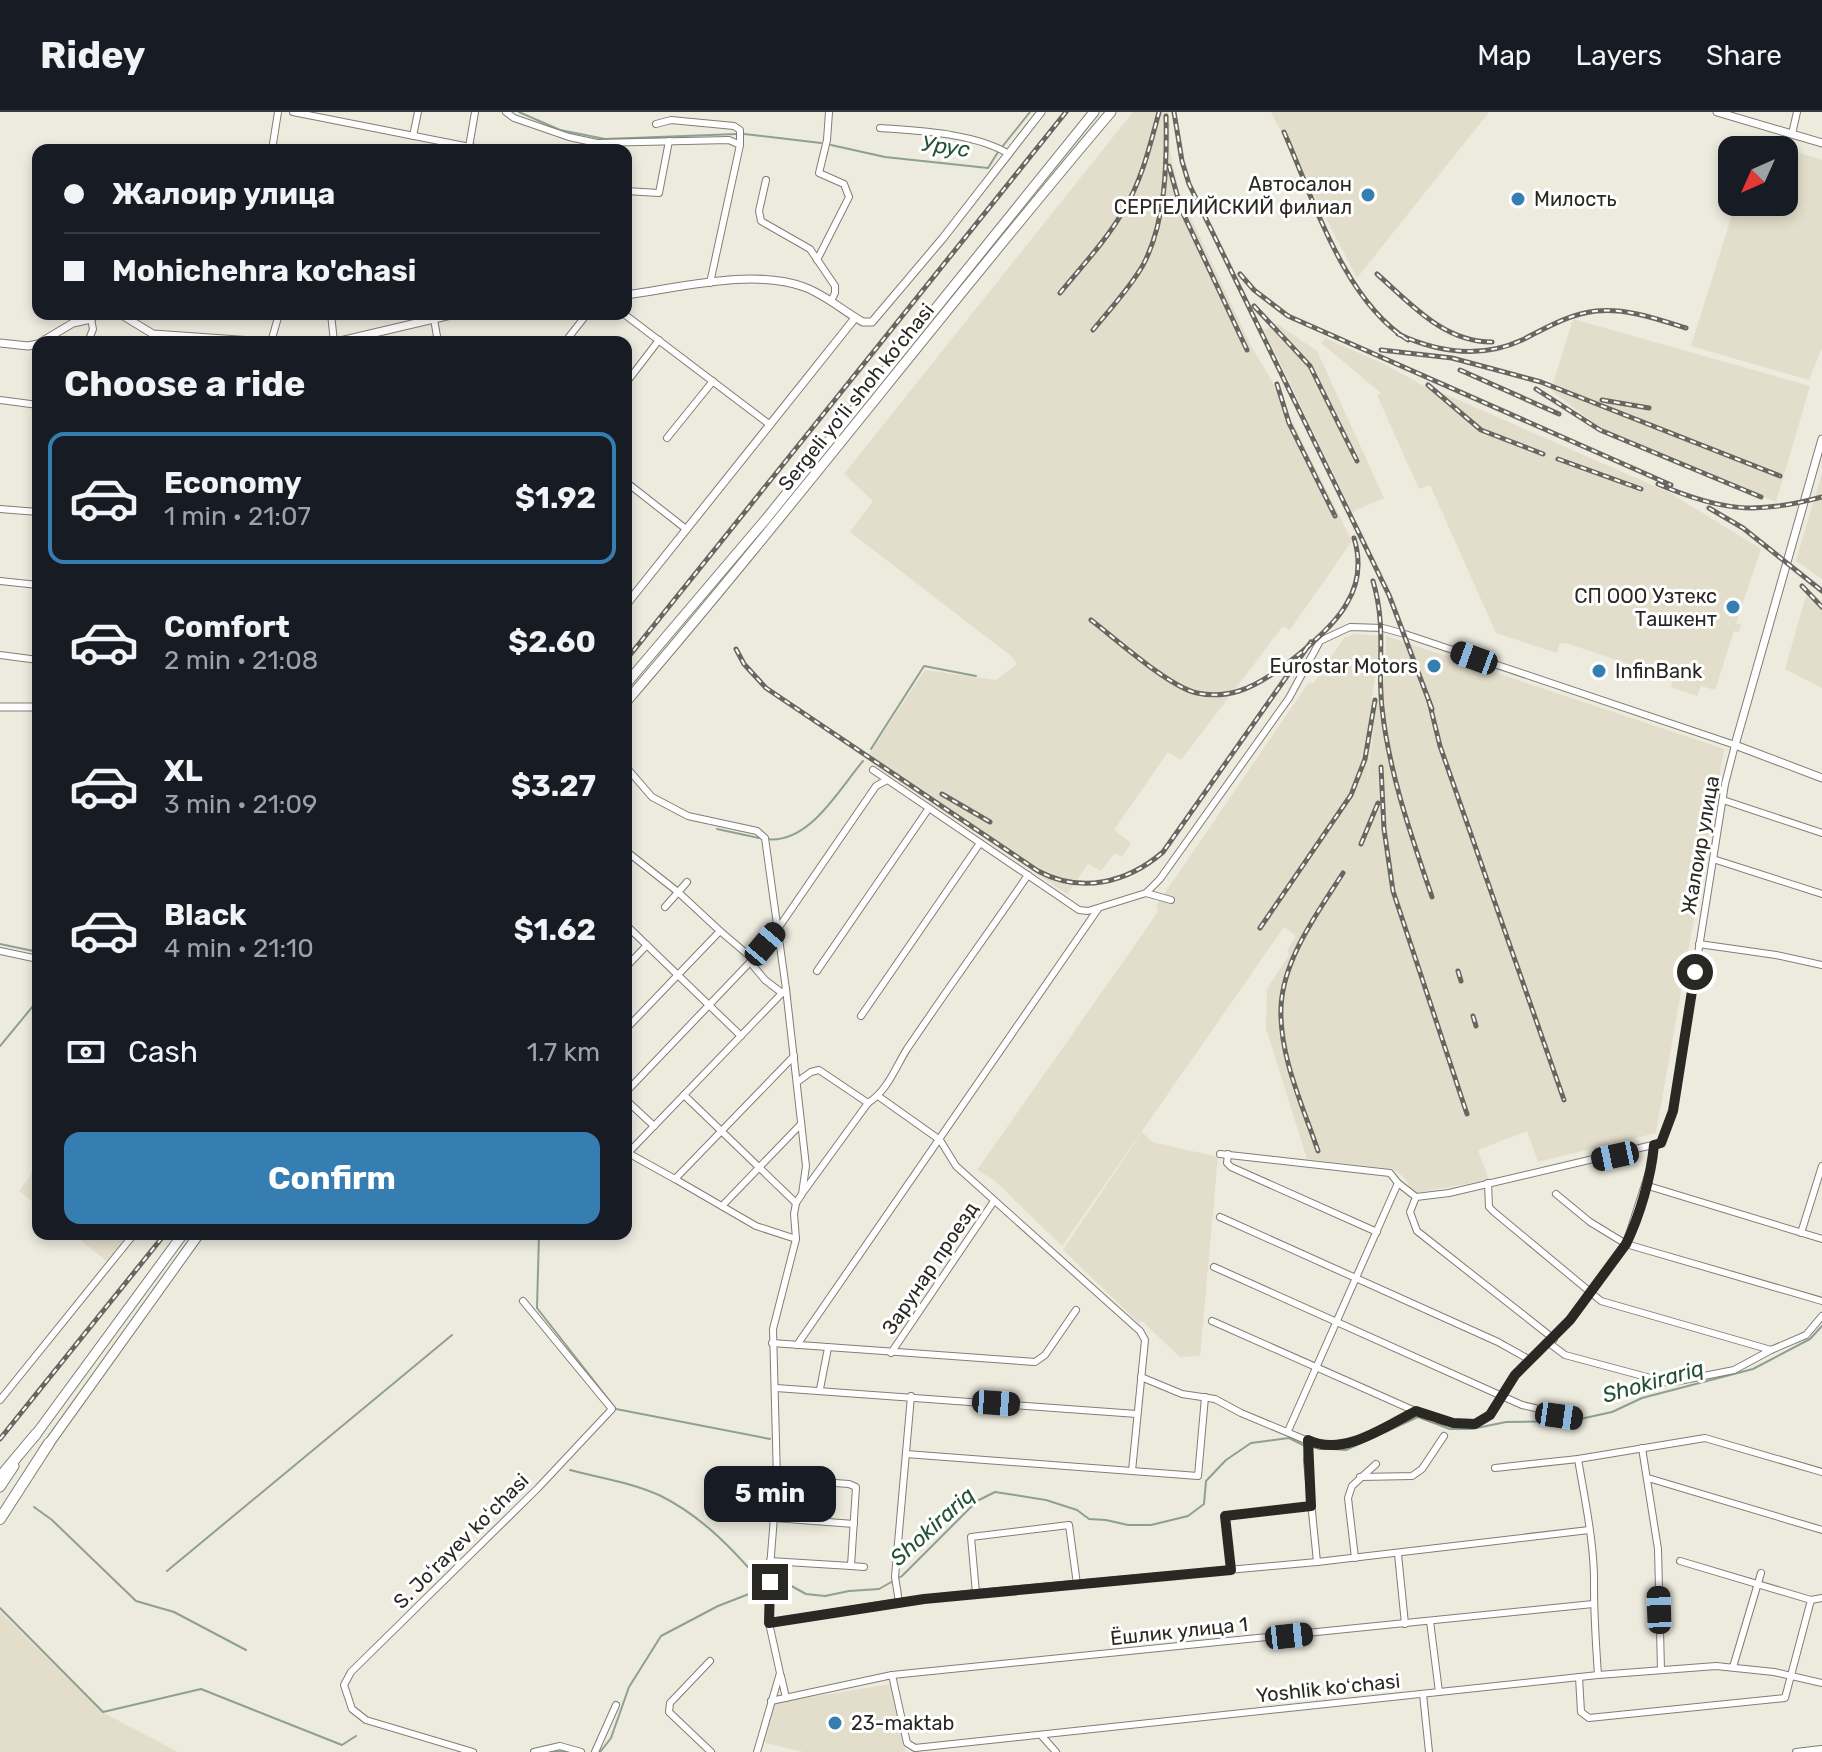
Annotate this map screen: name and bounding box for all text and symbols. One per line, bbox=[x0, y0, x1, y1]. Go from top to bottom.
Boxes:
text: Ridey bbox=[40, 32, 146, 78]
text: Map bbox=[1477, 39, 1532, 72]
text: Layers bbox=[1576, 39, 1662, 72]
text: Share bbox=[1706, 39, 1782, 72]
water label: Урус bbox=[920, 130, 972, 163]
north arrow bbox=[1718, 136, 1798, 216]
map controls bbox=[1718, 136, 1798, 216]
place label: Автосалон СЕРГЕЛИЙСКИЙ филиал bbox=[1114, 172, 1352, 219]
text: Жалоир улица bbox=[112, 176, 335, 212]
marker: Автосалон СЕРГЕЛИЙСКИЙ филиал bbox=[1359, 186, 1377, 204]
place label: Милость bbox=[1534, 187, 1616, 211]
marker: Милость bbox=[1509, 190, 1527, 208]
text: Mohichehra ko'chasi bbox=[112, 253, 416, 289]
street label: Sergeli yo‘li shoh ko‘chasi bbox=[773, 299, 939, 495]
text: Choose a ride bbox=[64, 362, 305, 405]
icon: car bbox=[68, 462, 140, 534]
text: Economy bbox=[164, 465, 302, 501]
text: $1.92 bbox=[515, 480, 596, 516]
text: 1 min · 21:07 bbox=[164, 501, 311, 532]
place label: СП ООО Узтекс Ташкент bbox=[1574, 584, 1717, 631]
marker: СП ООО Узтекс Ташкент bbox=[1724, 598, 1742, 616]
icon: car bbox=[68, 606, 140, 678]
text: Comfort bbox=[164, 609, 290, 645]
text: $2.60 bbox=[508, 624, 596, 660]
car bbox=[1447, 639, 1501, 677]
text: 2 min · 21:08 bbox=[164, 645, 318, 676]
place label: Eurostar Motors bbox=[1270, 654, 1418, 678]
marker: Eurostar Motors bbox=[1425, 657, 1443, 675]
place label: InfinBank bbox=[1615, 659, 1703, 683]
marker: InfinBank bbox=[1590, 662, 1608, 680]
icon: car bbox=[68, 750, 140, 822]
text: XL bbox=[164, 753, 203, 789]
text: $3.27 bbox=[511, 768, 596, 804]
street label: Жалоир улица bbox=[1676, 774, 1724, 916]
text: 3 min · 21:09 bbox=[164, 789, 317, 820]
icon: car bbox=[68, 894, 140, 966]
text: Black bbox=[164, 897, 247, 933]
text: $1.62 bbox=[514, 912, 596, 948]
car bbox=[740, 918, 790, 970]
text: 4 min · 21:10 bbox=[164, 933, 314, 964]
route start bbox=[1677, 954, 1713, 990]
icon: cash bbox=[64, 1030, 108, 1074]
text: Cash bbox=[128, 1034, 198, 1070]
text: 1.7 km bbox=[527, 1037, 600, 1068]
button: Confirm bbox=[64, 1132, 600, 1224]
car bbox=[1589, 1139, 1641, 1173]
street label: Зарунар проезд bbox=[877, 1197, 983, 1339]
water label: Shokirariq bbox=[1599, 1354, 1707, 1409]
car bbox=[971, 1389, 1021, 1417]
car bbox=[1534, 1401, 1584, 1431]
callout: 5 min bbox=[704, 1466, 836, 1522]
street label: S. Joʻrayev koʻchasi bbox=[388, 1468, 534, 1614]
text: 5 min bbox=[735, 1478, 805, 1509]
water label: Shokirariq bbox=[884, 1481, 980, 1571]
route end bbox=[752, 1564, 788, 1600]
car bbox=[1646, 1586, 1672, 1634]
street label: Ёшлик улица 1 bbox=[1109, 1612, 1249, 1650]
car bbox=[1264, 1622, 1314, 1650]
street label: Yoshlik koʻchasi bbox=[1255, 1668, 1401, 1708]
place label: 23-maktab bbox=[851, 1711, 954, 1735]
marker: 23-maktab bbox=[826, 1714, 844, 1732]

